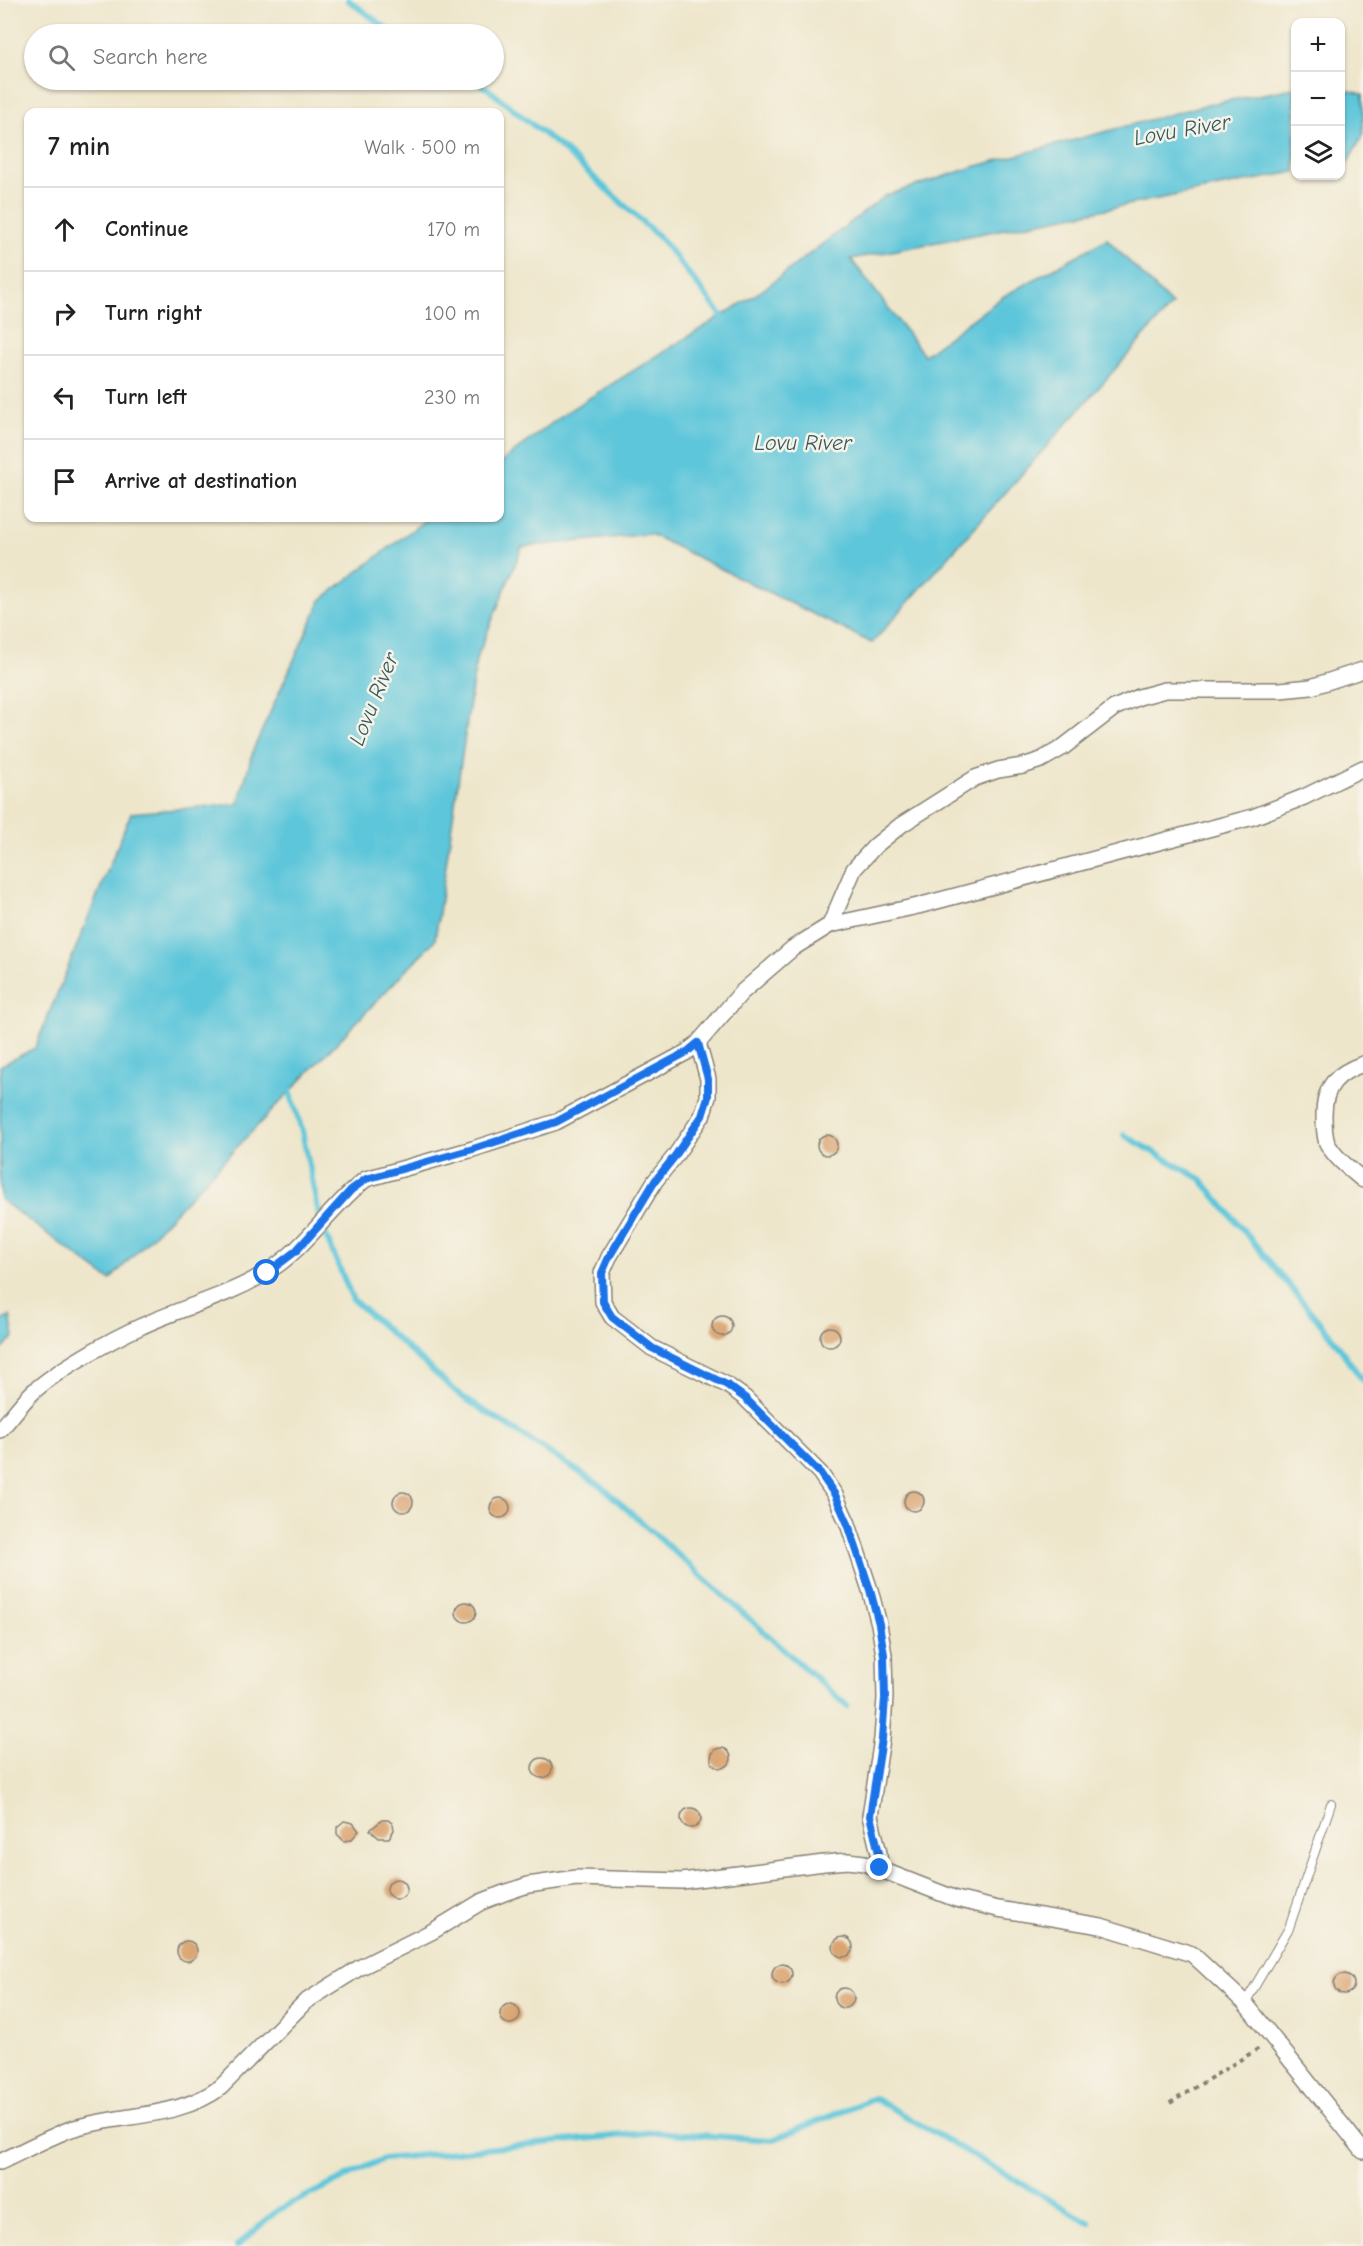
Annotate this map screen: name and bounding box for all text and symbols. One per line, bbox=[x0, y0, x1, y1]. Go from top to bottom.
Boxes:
map controls bbox=[1291, 18, 1345, 180]
button: + bbox=[1291, 18, 1345, 72]
search box bbox=[24, 24, 504, 90]
icon: search bbox=[45, 41, 78, 74]
text: Search here bbox=[93, 44, 208, 70]
button: − bbox=[1291, 72, 1345, 126]
water label: Lovu River bbox=[1132, 109, 1234, 151]
button: layers bbox=[1291, 126, 1345, 180]
text: 7 min bbox=[48, 132, 110, 162]
text: Walk · 500 m bbox=[364, 136, 480, 159]
icon: ahead bbox=[48, 213, 81, 246]
text: Continue bbox=[105, 216, 188, 242]
text: 170 m bbox=[427, 218, 480, 241]
icon: right bbox=[48, 297, 81, 330]
text: Turn right bbox=[105, 300, 202, 326]
text: 100 m bbox=[425, 302, 480, 325]
icon: left bbox=[48, 381, 81, 414]
text: Turn left bbox=[105, 384, 187, 410]
text: 230 m bbox=[424, 386, 480, 409]
water label: Lovu River bbox=[754, 430, 853, 456]
icon: arrive bbox=[48, 465, 81, 498]
text: Arrive at destination bbox=[105, 468, 297, 494]
water label: Lovu River bbox=[344, 648, 405, 749]
route start bbox=[253, 1259, 279, 1285]
route end bbox=[866, 1854, 892, 1880]

